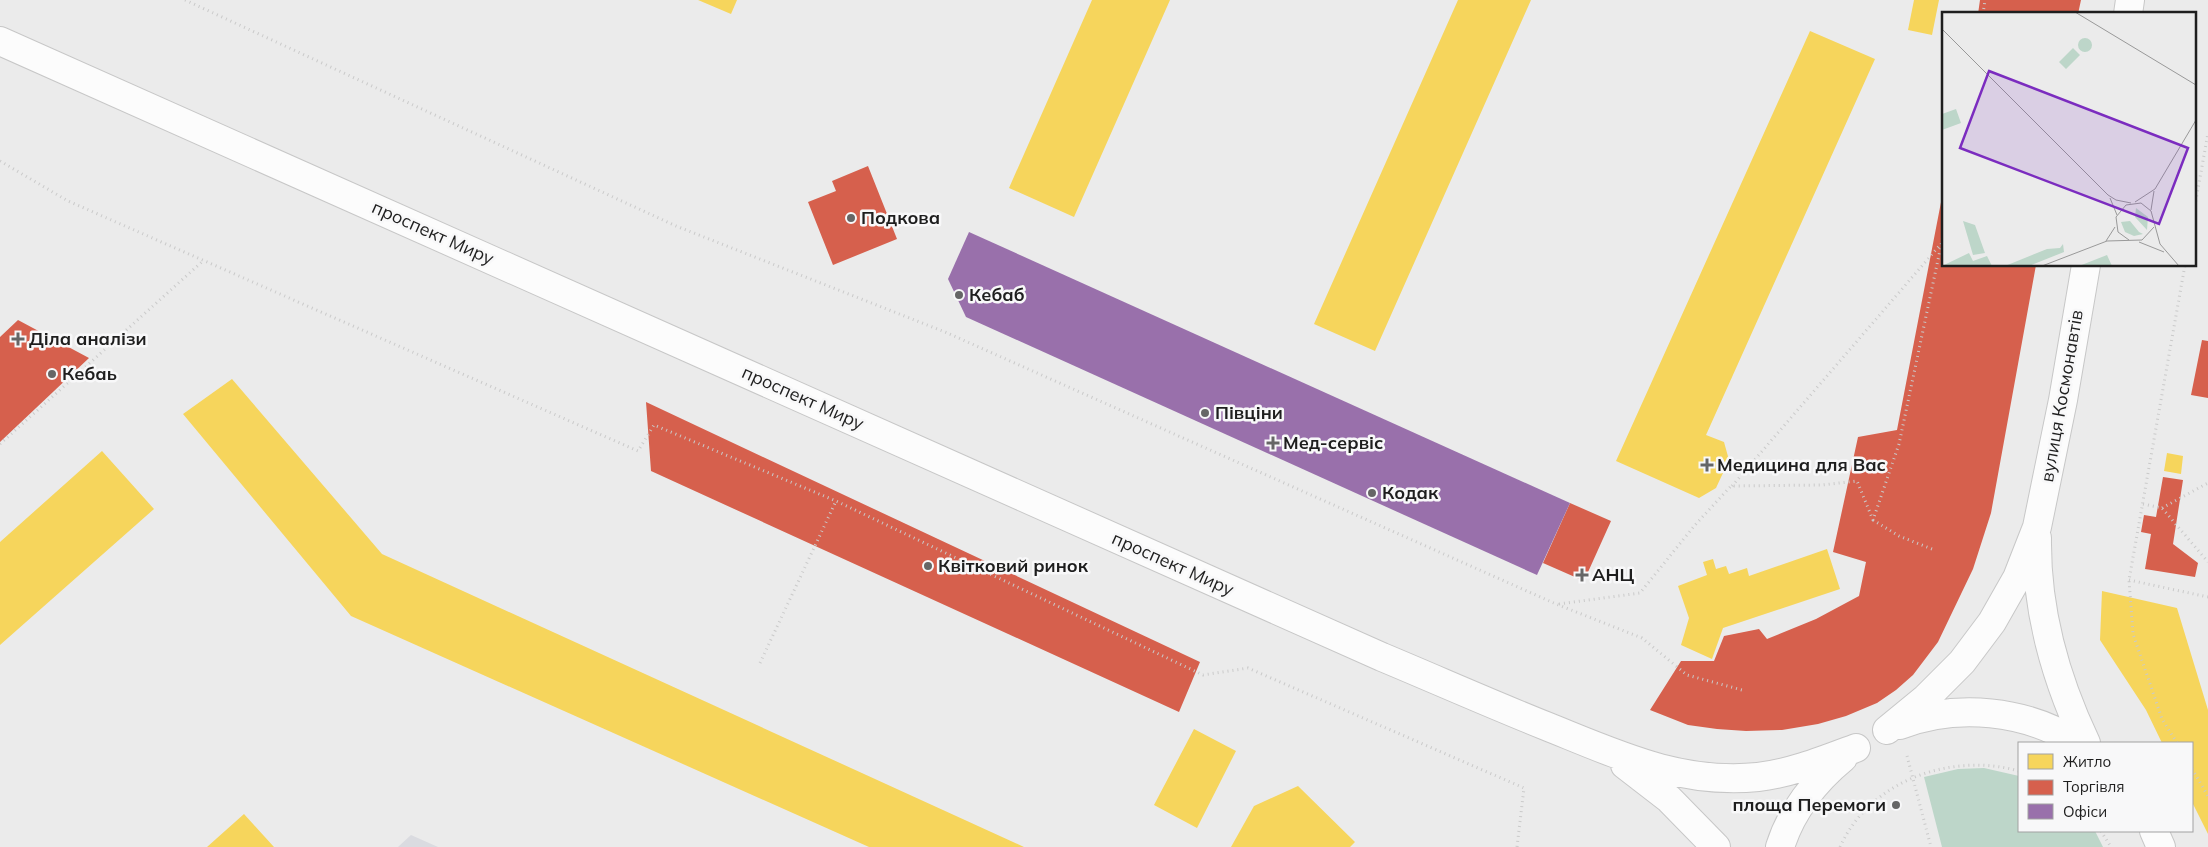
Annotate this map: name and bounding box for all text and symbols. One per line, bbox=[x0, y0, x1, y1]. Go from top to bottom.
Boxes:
inset map bbox=[1942, 12, 2196, 266]
street label: проспект Миру bbox=[369, 195, 498, 270]
place label: Подкова bbox=[861, 206, 940, 229]
marker: Подкова bbox=[845, 212, 857, 224]
place label: Кебаб bbox=[969, 283, 1025, 306]
marker: Кебаб bbox=[953, 289, 965, 301]
street label: вулиця Космонавтів bbox=[2035, 308, 2088, 484]
place label: Діла аналізи bbox=[29, 327, 147, 350]
marker: Діла аналізи bbox=[11, 332, 25, 346]
street label: проспект Миру bbox=[739, 360, 868, 435]
place label: Кебаь bbox=[62, 362, 117, 385]
marker: Кебаь bbox=[46, 368, 58, 380]
place label: Півціни bbox=[1215, 401, 1283, 424]
marker: Півціни bbox=[1199, 407, 1211, 419]
place label: Мед-сервіс bbox=[1283, 431, 1383, 454]
marker: Мед-сервіс bbox=[1267, 437, 1279, 449]
place label: Медицина для Вас bbox=[1717, 453, 1886, 476]
marker: Медицина для Вас bbox=[1701, 459, 1713, 471]
place label: Кодак bbox=[1382, 481, 1439, 504]
marker: Кодак bbox=[1366, 487, 1378, 499]
street label: проспект Миру bbox=[1109, 526, 1238, 601]
place label: Квітковий ринок bbox=[938, 554, 1089, 577]
marker: Квітковий ринок bbox=[922, 560, 934, 572]
place label: АНЦ bbox=[1592, 563, 1634, 586]
marker: АНЦ bbox=[1576, 569, 1588, 581]
legend bbox=[2018, 742, 2193, 832]
text: Житло bbox=[2063, 752, 2111, 771]
text: Торгівля bbox=[2063, 777, 2125, 796]
place label: площа Перемоги bbox=[1732, 793, 1886, 816]
marker: площа Перемоги bbox=[1890, 799, 1902, 811]
text: Офіси bbox=[2063, 802, 2107, 821]

